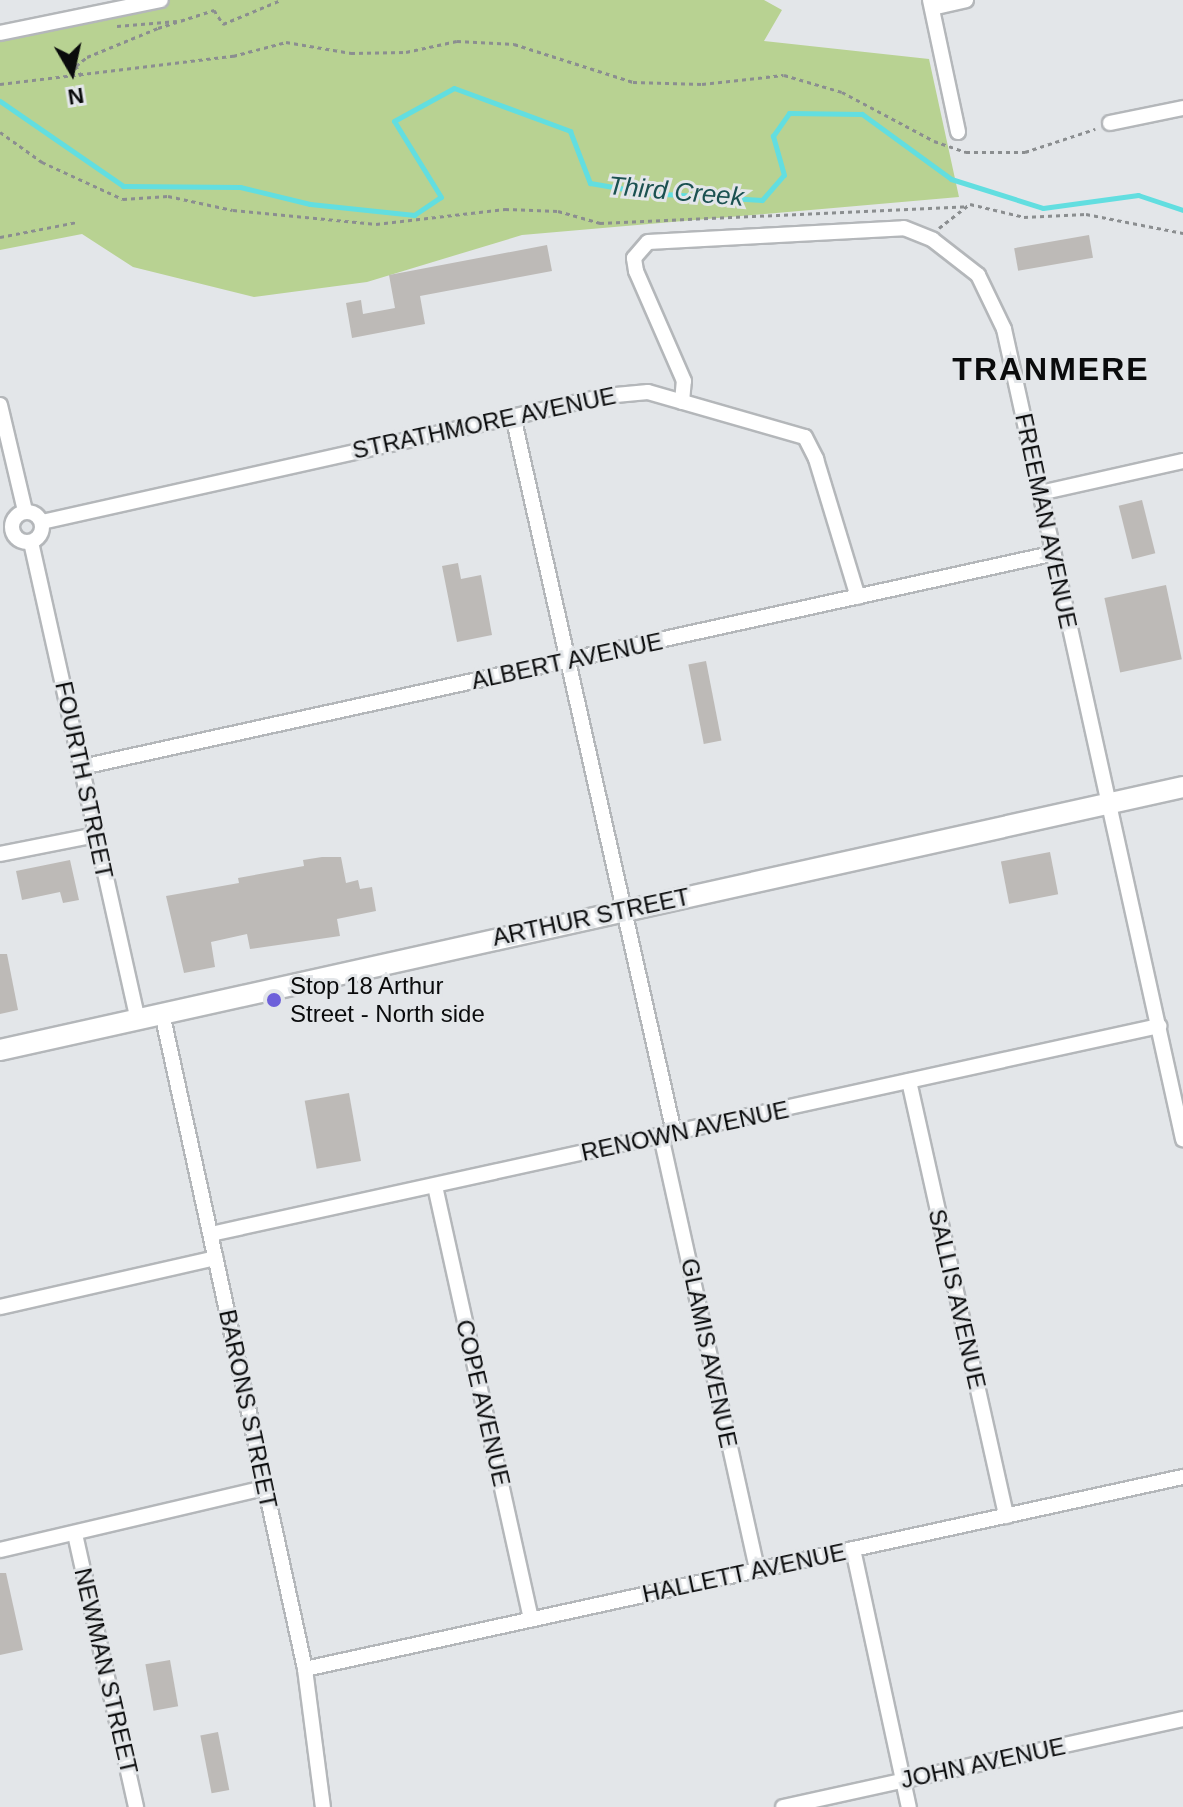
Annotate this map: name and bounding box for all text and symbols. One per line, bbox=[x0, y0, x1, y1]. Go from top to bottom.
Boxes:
north arrow bbox=[32, 32, 112, 112]
text: N bbox=[66, 83, 86, 110]
water label: Third Creek bbox=[607, 171, 745, 213]
district label: TRANMERE bbox=[952, 350, 1150, 388]
street label: STRATHMORE AVENUE bbox=[349, 381, 619, 465]
street label: FREEMAN AVENUE bbox=[1009, 410, 1083, 632]
street label: ALBERT AVENUE bbox=[468, 626, 666, 696]
street label: FOURTH STREET bbox=[49, 679, 119, 881]
street label: ARTHUR STREET bbox=[490, 882, 692, 952]
place label: Stop 18 Arthur Street - North side bbox=[290, 972, 485, 1028]
marker: Stop 18 Arthur Street - North side bbox=[265, 991, 283, 1009]
street label: RENOWN AVENUE bbox=[578, 1095, 792, 1167]
street label: SALLIS AVENUE bbox=[922, 1206, 992, 1392]
street label: GLAMIS AVENUE bbox=[675, 1255, 743, 1451]
street label: BARONS STREET bbox=[213, 1307, 283, 1511]
street label: COPE AVENUE bbox=[450, 1316, 516, 1490]
street label: HALLETT AVENUE bbox=[639, 1537, 849, 1609]
street label: NEWMAN STREET bbox=[68, 1565, 144, 1777]
street label: JOHN AVENUE bbox=[897, 1731, 1069, 1795]

